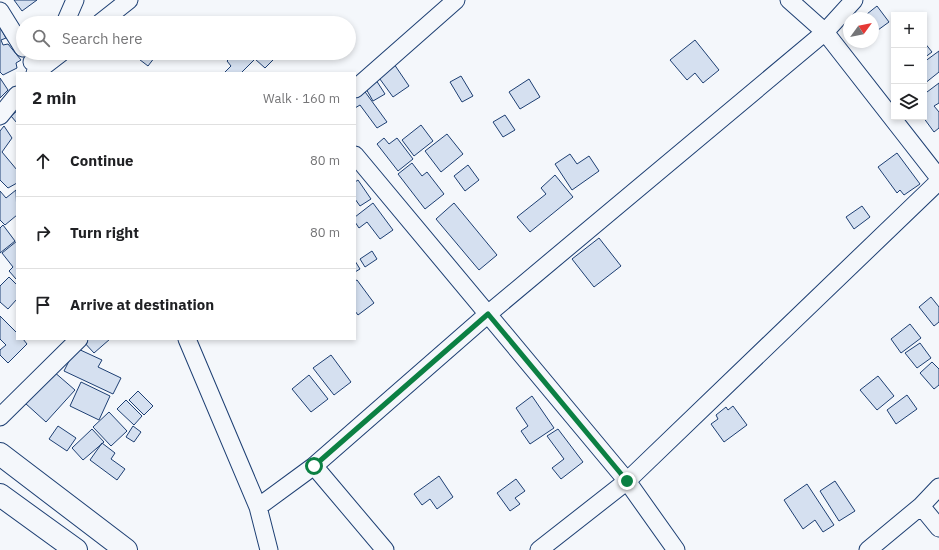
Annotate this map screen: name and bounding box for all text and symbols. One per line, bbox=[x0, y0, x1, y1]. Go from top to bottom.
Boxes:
north arrow bbox=[843, 12, 879, 48]
map controls bbox=[891, 12, 927, 120]
button: + bbox=[891, 12, 927, 48]
search box bbox=[16, 16, 356, 60]
icon: search bbox=[30, 27, 52, 49]
text: Search here bbox=[62, 29, 142, 48]
button: − bbox=[891, 48, 927, 84]
button: layers bbox=[891, 84, 927, 120]
text: 2 min bbox=[32, 87, 76, 109]
text: Walk · 160 m bbox=[263, 90, 340, 107]
icon: ahead bbox=[32, 150, 54, 172]
text: Continue bbox=[70, 151, 134, 170]
text: 80 m bbox=[310, 152, 340, 169]
icon: right bbox=[32, 222, 54, 244]
text: Turn right bbox=[70, 223, 139, 242]
text: 80 m bbox=[310, 224, 340, 241]
icon: arrive bbox=[32, 294, 54, 316]
text: Arrive at destination bbox=[70, 295, 214, 314]
route start bbox=[305, 457, 323, 475]
route end bbox=[618, 472, 636, 490]

